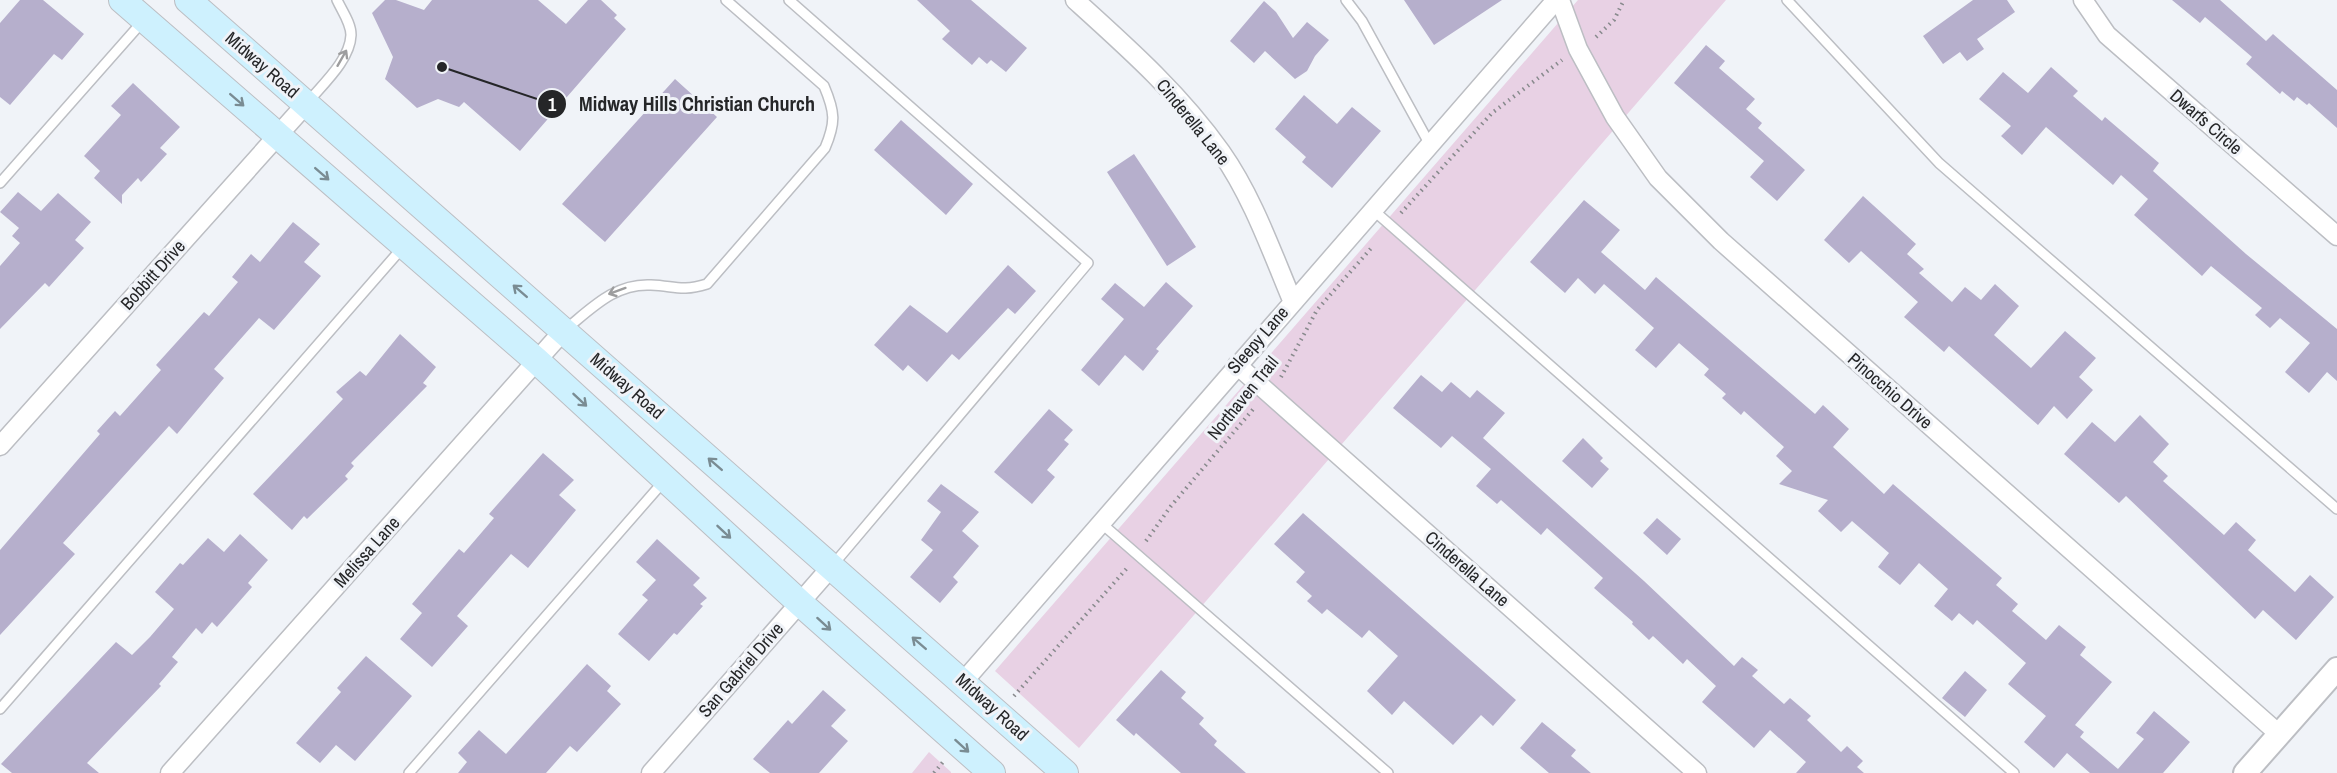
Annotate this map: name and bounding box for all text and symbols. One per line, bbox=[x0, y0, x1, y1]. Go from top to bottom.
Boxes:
street label: Midway Road bbox=[220, 26, 305, 104]
one-way arrow bbox=[336, 50, 348, 67]
street label: Cinderella Lane bbox=[1151, 73, 1236, 170]
street label: Dwarfs Circle bbox=[2165, 83, 2248, 160]
callout: Midway Hills Christian Church bbox=[537, 85, 827, 123]
text: Midway Hills Christian Church bbox=[579, 90, 815, 117]
text: 1 bbox=[548, 92, 557, 117]
one-way arrow bbox=[229, 93, 244, 107]
one-way arrow bbox=[314, 167, 329, 181]
street label: Bobbitt Drive bbox=[115, 234, 191, 315]
one-way arrow bbox=[512, 285, 528, 298]
one-way arrow bbox=[609, 287, 627, 298]
street label: Sleepy Lane bbox=[1221, 301, 1294, 379]
street label: Midway Road bbox=[585, 347, 670, 425]
street label: Pinocchio Drive bbox=[1842, 347, 1938, 435]
street label: Northaven Trail bbox=[1201, 351, 1284, 445]
one-way arrow bbox=[573, 393, 588, 407]
one-way arrow bbox=[708, 457, 723, 471]
street label: Melissa Lane bbox=[328, 511, 405, 593]
one-way arrow bbox=[716, 525, 731, 539]
street label: Cinderella Lane bbox=[1420, 525, 1515, 612]
street label: San Gabriel Drive bbox=[692, 617, 789, 722]
one-way arrow bbox=[816, 617, 831, 631]
one-way arrow bbox=[912, 636, 927, 650]
street label: Midway Road bbox=[950, 667, 1034, 746]
one-way arrow bbox=[954, 739, 969, 753]

